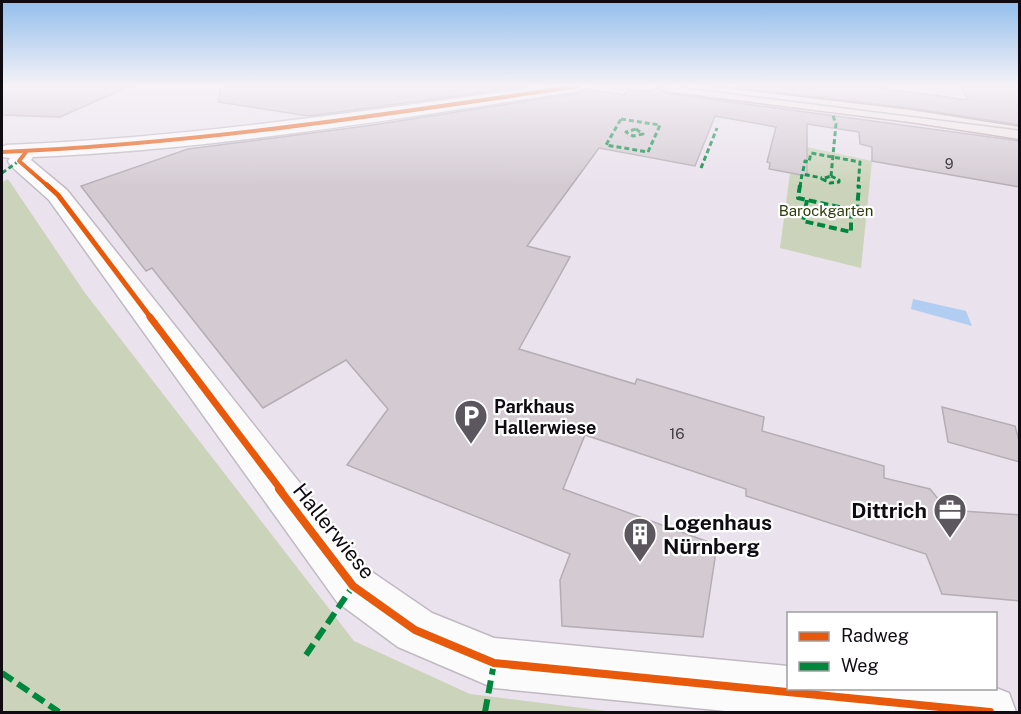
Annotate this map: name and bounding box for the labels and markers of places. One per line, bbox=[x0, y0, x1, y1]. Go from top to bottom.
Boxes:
place label: Parkhaus Hallerwiese bbox=[494, 396, 596, 438]
parking icon: Parkhaus Hallerwiese bbox=[453, 398, 489, 445]
office icon: Dittrich bbox=[932, 492, 968, 539]
place label: Dittrich bbox=[851, 498, 927, 523]
place label: Logenhaus Nürnberg bbox=[663, 510, 772, 559]
building icon: Logenhaus Nürnberg bbox=[622, 516, 658, 563]

